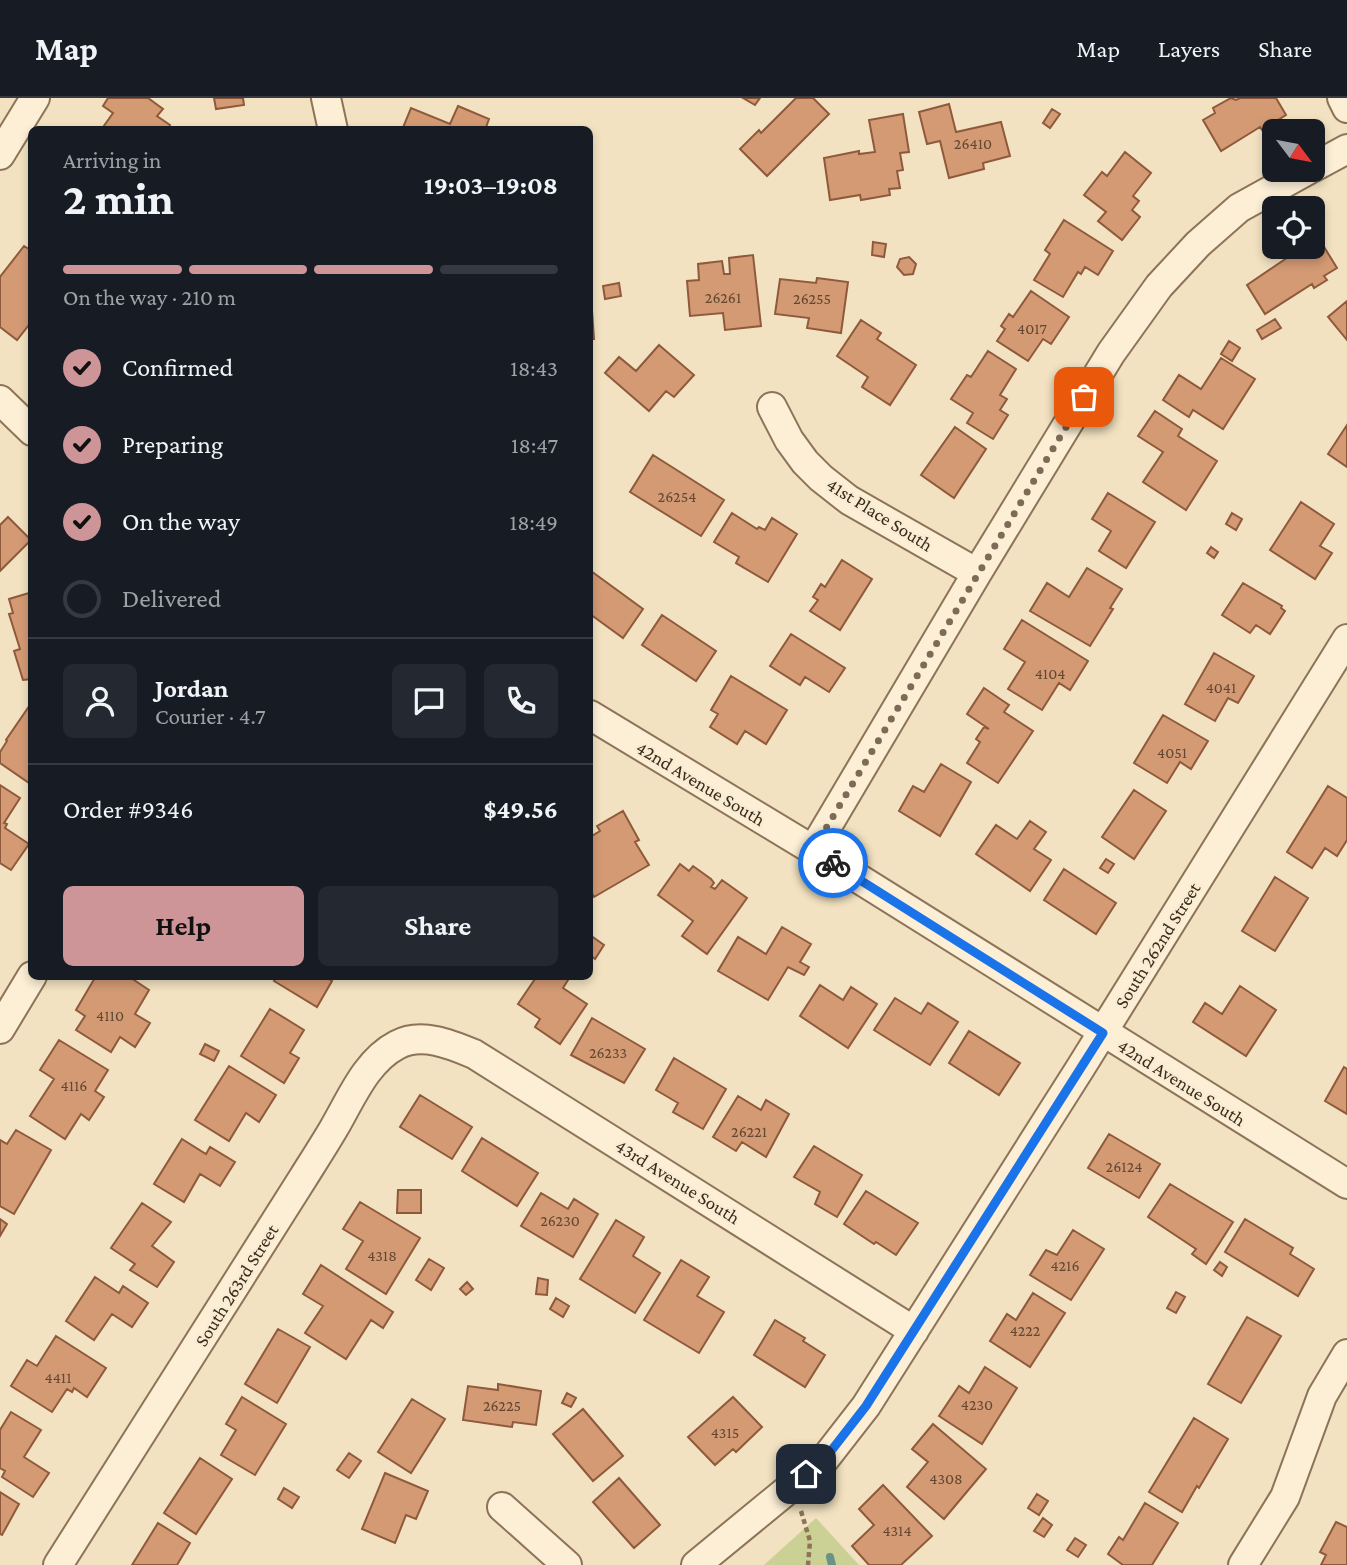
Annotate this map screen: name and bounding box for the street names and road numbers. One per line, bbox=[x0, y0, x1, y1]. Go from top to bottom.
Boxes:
street label: 41st Place South bbox=[823, 473, 937, 555]
street label: 42nd Avenue South bbox=[632, 737, 769, 830]
street label: South 262nd Street bbox=[1110, 878, 1205, 1012]
street label: 42nd Avenue South bbox=[1114, 1035, 1250, 1130]
street label: 43rd Avenue South bbox=[612, 1135, 744, 1228]
street label: South 263rd Street bbox=[190, 1220, 283, 1350]

